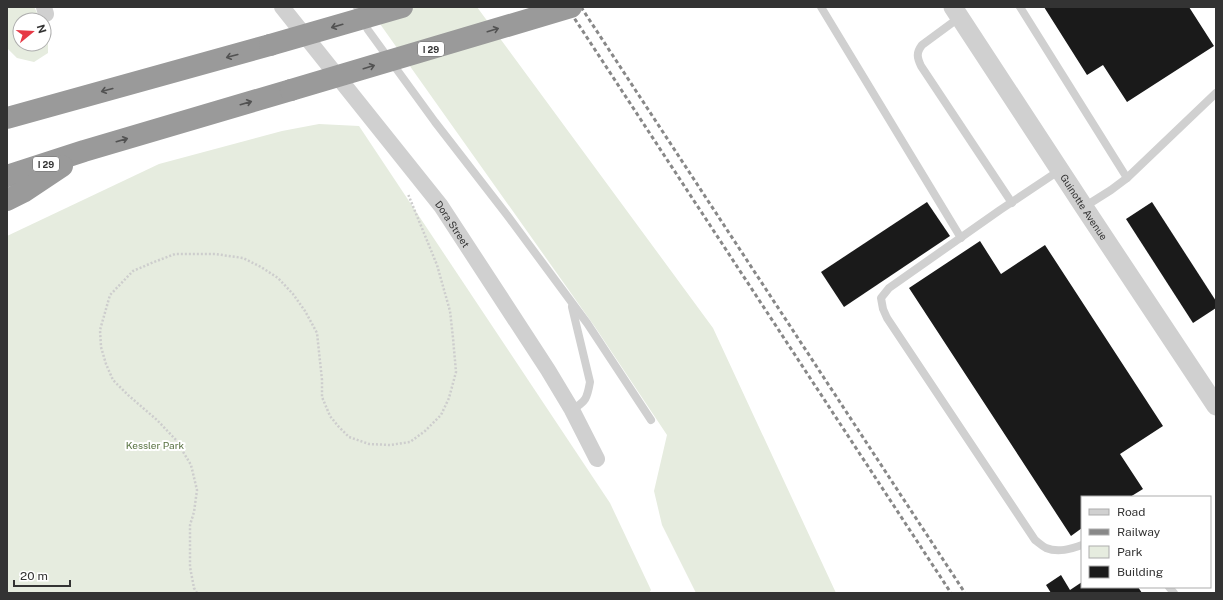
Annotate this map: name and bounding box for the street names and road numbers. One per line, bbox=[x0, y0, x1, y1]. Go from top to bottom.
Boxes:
road number: I 29 bbox=[418, 42, 444, 56]
road number: I 29 bbox=[33, 157, 59, 171]
street label: Guinotte Avenue bbox=[1058, 172, 1110, 242]
street label: Dora Street bbox=[433, 198, 472, 250]

